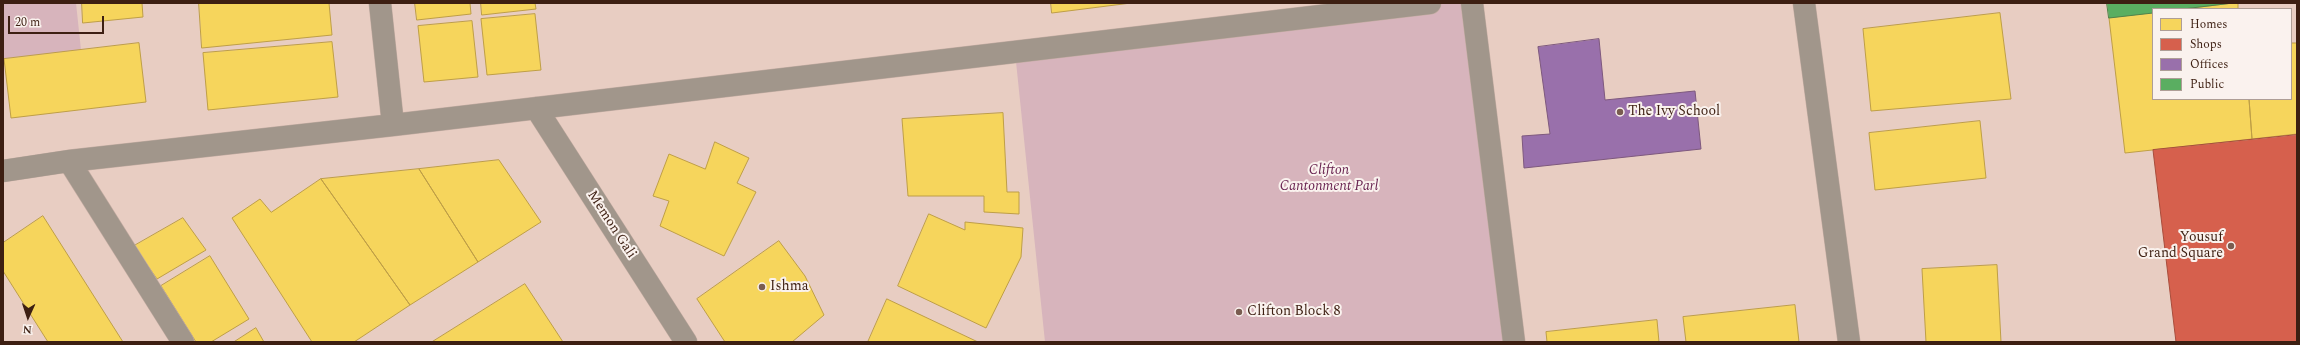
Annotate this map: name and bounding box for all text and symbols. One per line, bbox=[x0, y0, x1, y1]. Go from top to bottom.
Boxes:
scale bar bbox=[10, 8, 106, 34]
legend bbox=[2152, 8, 2292, 100]
text: 20 m bbox=[15, 13, 40, 32]
text: Homes bbox=[2190, 15, 2228, 34]
text: Shops bbox=[2190, 35, 2222, 54]
text: Offices bbox=[2190, 55, 2229, 74]
text: Public bbox=[2190, 75, 2224, 94]
place label: The Ivy School bbox=[1628, 104, 1720, 120]
marker: The Ivy School bbox=[1615, 107, 1625, 117]
park label: Clifton Cantonment Parl bbox=[1280, 163, 1378, 196]
street label: Memon Gali bbox=[583, 188, 639, 262]
place label: Yousuf Grand Square bbox=[2138, 230, 2223, 262]
marker: Yousuf Grand Square bbox=[2226, 241, 2236, 251]
place label: Ishma bbox=[770, 279, 808, 295]
marker: Ishma bbox=[757, 282, 767, 292]
north arrow bbox=[8, 297, 48, 337]
place label: Clifton Block 8 bbox=[1247, 304, 1340, 320]
marker: Clifton Block 8 bbox=[1234, 307, 1244, 317]
text: N bbox=[22, 321, 32, 338]

